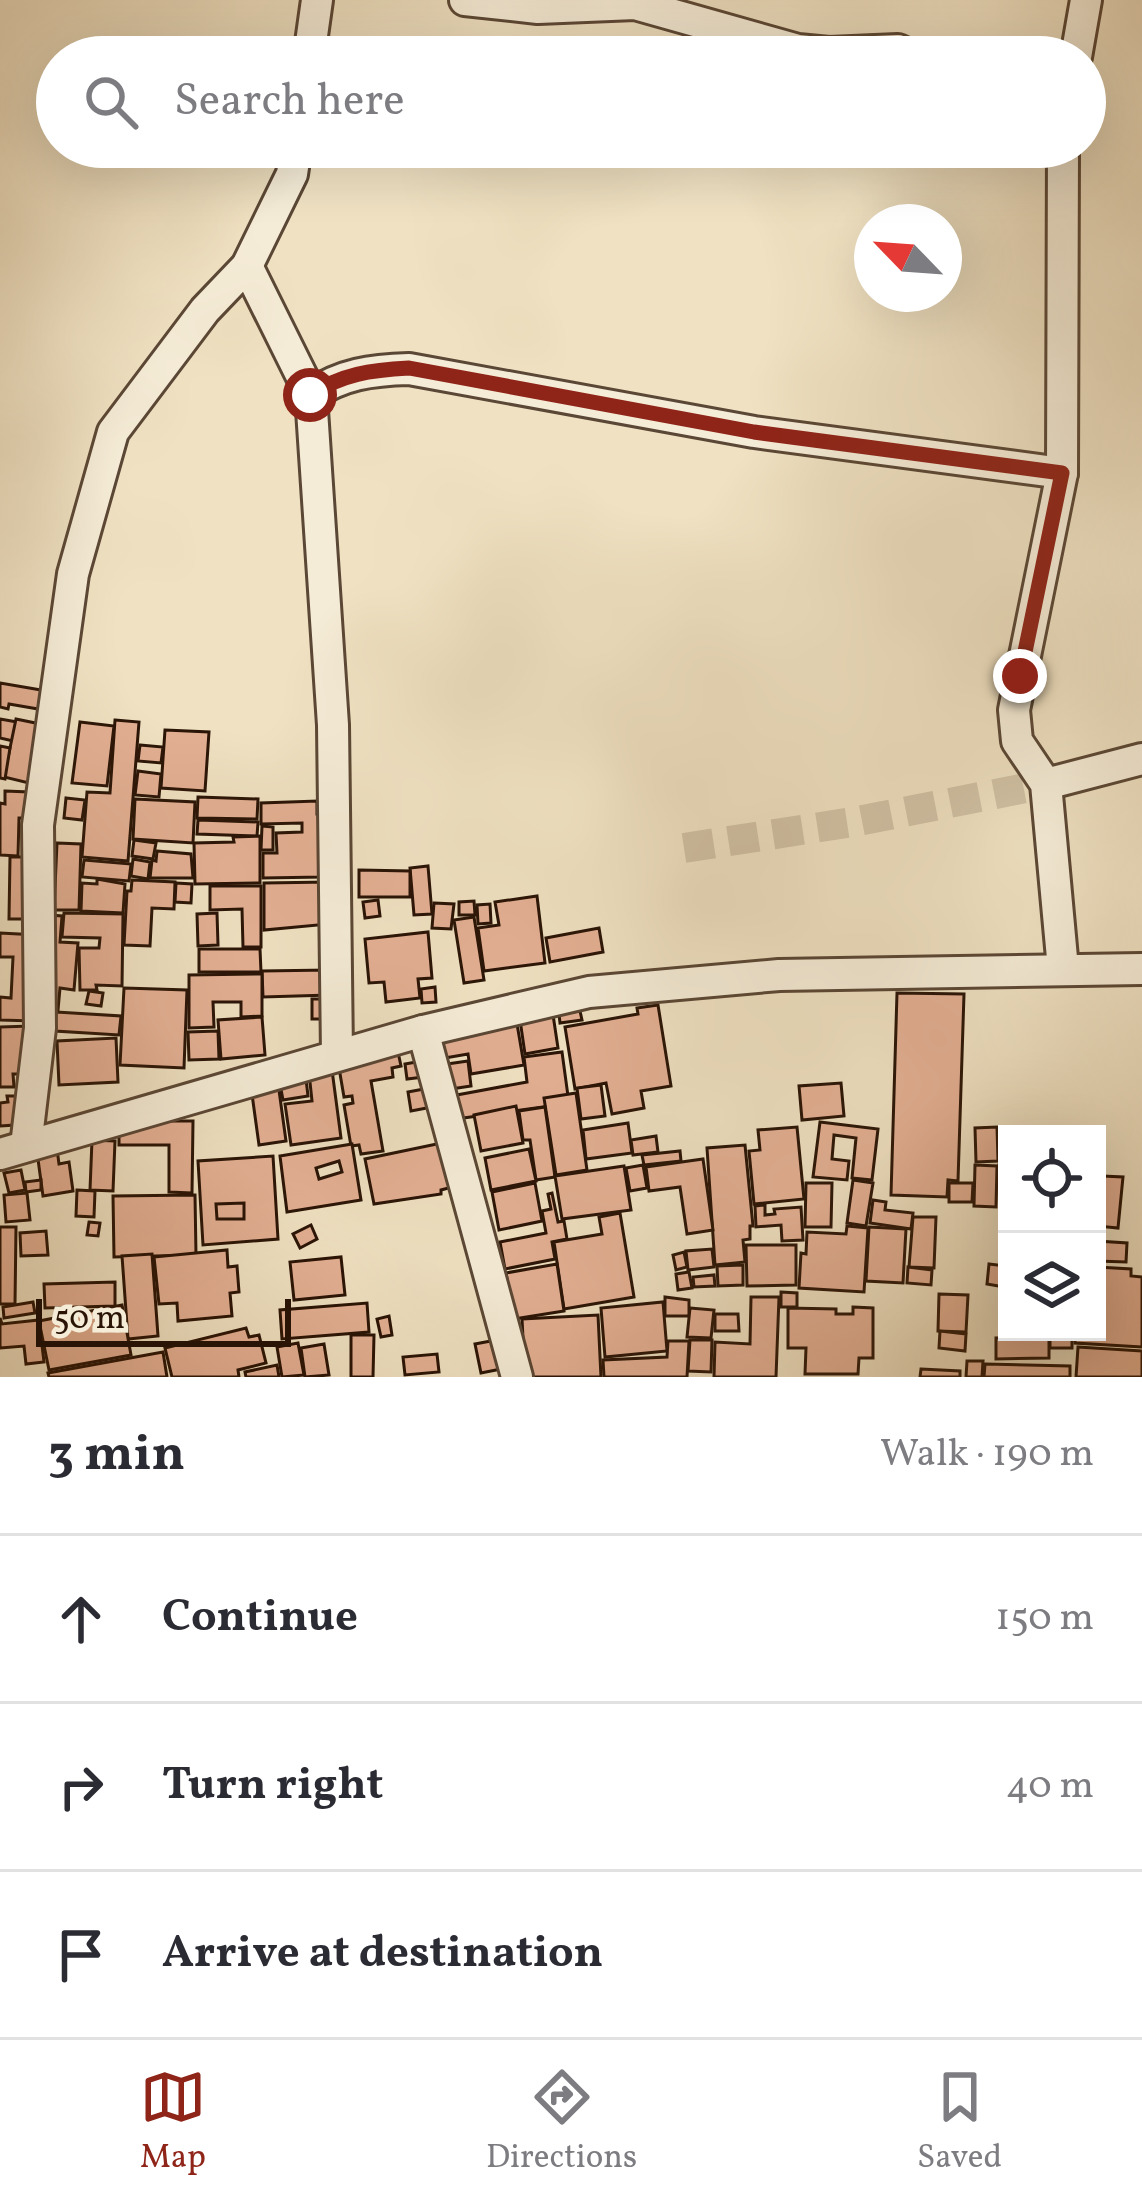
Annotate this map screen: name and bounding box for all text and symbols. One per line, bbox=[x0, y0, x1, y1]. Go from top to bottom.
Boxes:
search box bbox=[36, 36, 1106, 168]
icon: search bbox=[78, 69, 144, 135]
text: Search here bbox=[174, 71, 405, 134]
north arrow bbox=[854, 204, 962, 312]
route start bbox=[283, 368, 337, 422]
route end bbox=[993, 649, 1047, 703]
map controls bbox=[998, 1125, 1106, 1341]
button: locate bbox=[998, 1125, 1106, 1233]
button: layers bbox=[998, 1233, 1106, 1341]
scale bar bbox=[36, 1293, 291, 1346]
text: 50 m bbox=[54, 1297, 125, 1343]
text: 3 min bbox=[48, 1420, 185, 1491]
text: Walk · 190 m bbox=[880, 1428, 1094, 1482]
icon: ahead bbox=[48, 1586, 114, 1652]
text: Continue bbox=[162, 1587, 358, 1650]
text: 150 m bbox=[995, 1592, 1094, 1646]
icon: right bbox=[48, 1754, 114, 1820]
text: Turn right bbox=[162, 1755, 383, 1818]
text: 40 m bbox=[1006, 1760, 1094, 1814]
icon: arrive bbox=[48, 1922, 114, 1988]
text: Arrive at destination bbox=[162, 1923, 603, 1986]
tab: Map bbox=[140, 2064, 206, 2182]
tab: Directions bbox=[486, 2064, 637, 2182]
tab: Saved bbox=[917, 2064, 1002, 2182]

